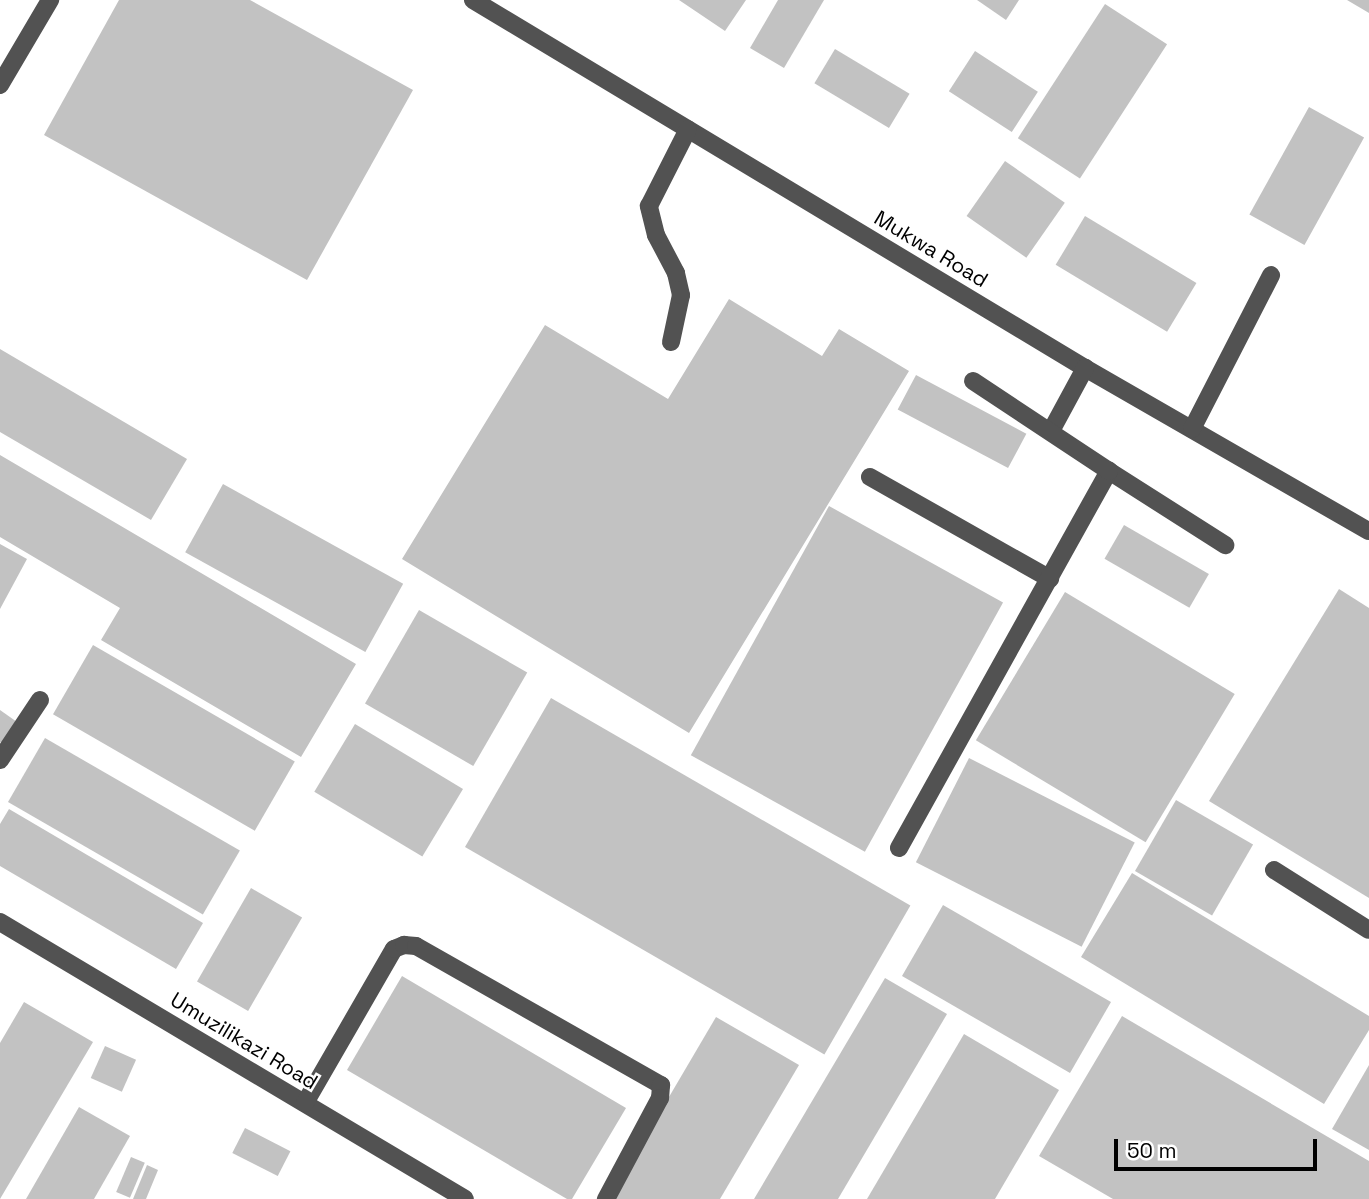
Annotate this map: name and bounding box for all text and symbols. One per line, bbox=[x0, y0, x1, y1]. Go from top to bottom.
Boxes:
street label: Mukwa Road bbox=[870, 205, 992, 293]
street label: Umuzilikazi Road bbox=[166, 987, 322, 1095]
scale bar bbox=[1117, 1126, 1320, 1170]
text: 50 m bbox=[1127, 1137, 1177, 1164]

